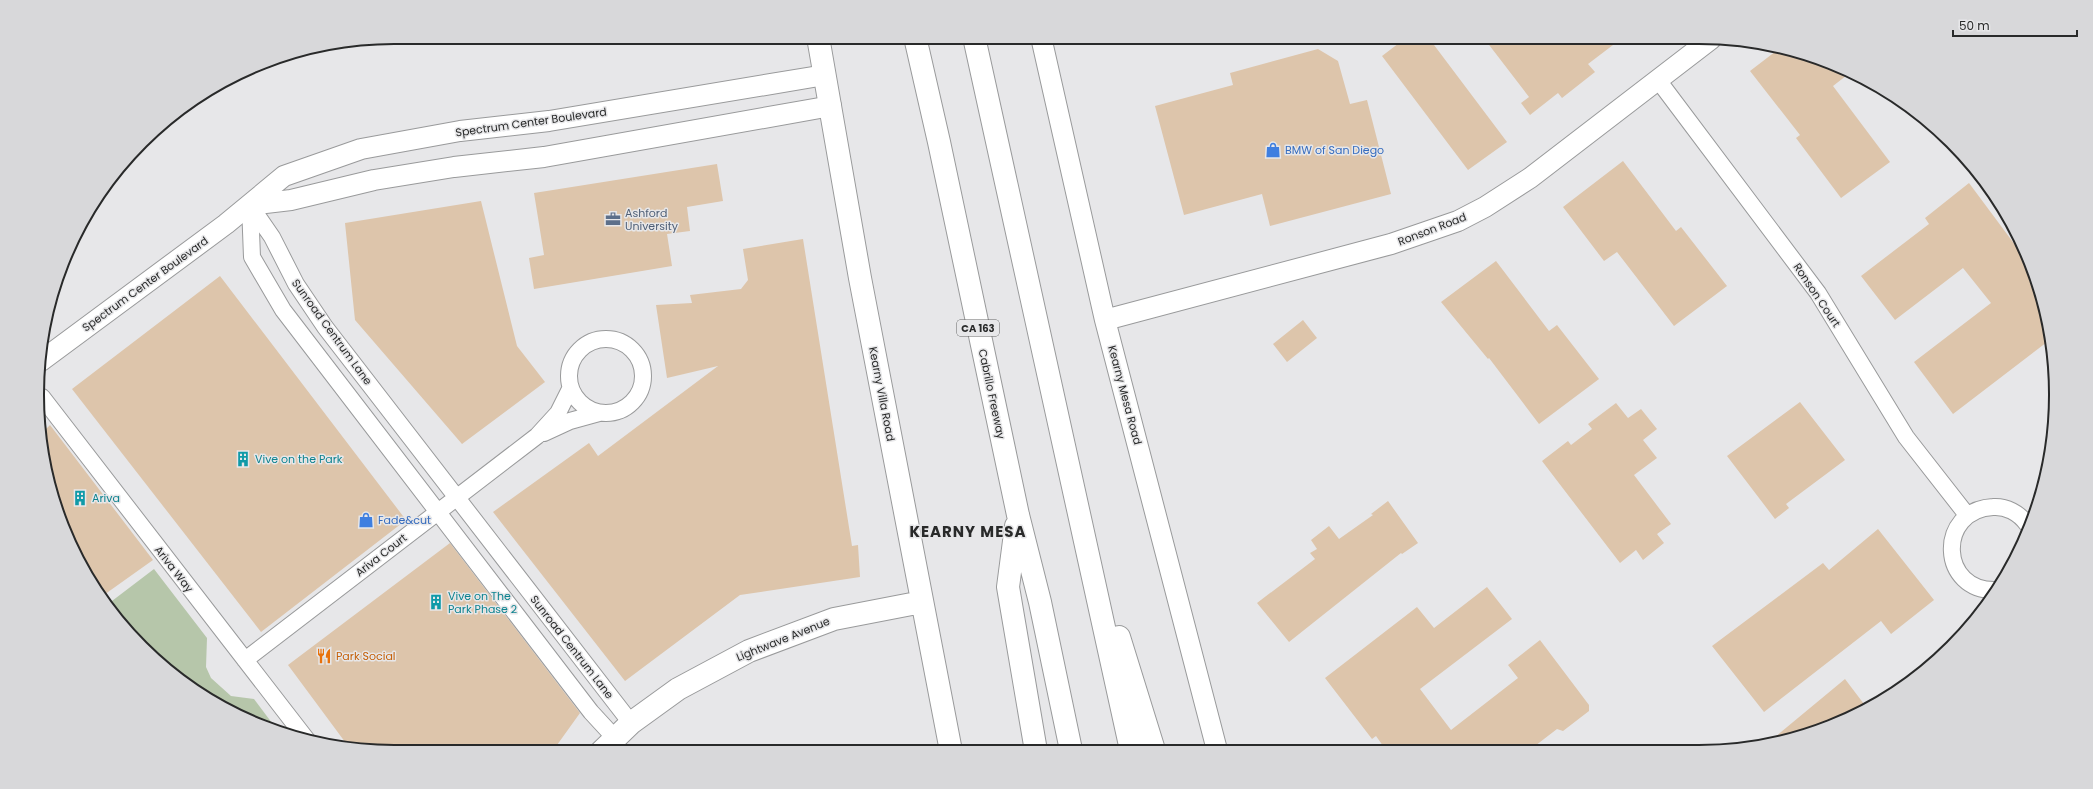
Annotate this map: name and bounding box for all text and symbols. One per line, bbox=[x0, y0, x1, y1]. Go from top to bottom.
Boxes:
scale bar bbox=[1953, 12, 2077, 38]
text: 50 m bbox=[1959, 17, 1990, 34]
street label: Spectrum Center Boulevard bbox=[454, 103, 608, 141]
shop icon: BMW of San Diego bbox=[1264, 141, 1282, 159]
place label: BMW of San Diego bbox=[1285, 142, 1384, 158]
place label: Ashford University bbox=[625, 205, 679, 234]
street label: Ronson Road bbox=[1395, 209, 1469, 249]
office icon: Ashford University bbox=[604, 210, 622, 228]
street label: Spectrum Center Boulevard bbox=[79, 233, 211, 335]
street label: Ronson Court bbox=[1790, 260, 1844, 330]
street label: Sunroad Centrum Lane bbox=[288, 276, 376, 388]
road number: CA 163 bbox=[957, 320, 999, 336]
street label: Kearny Mesa Road bbox=[1104, 344, 1146, 446]
street label: Kearny Villa Road bbox=[865, 346, 899, 442]
street label: Cabrillo Freeway bbox=[975, 348, 1010, 441]
building icon: Vive on the Park bbox=[234, 450, 252, 468]
place label: Vive on the Park bbox=[255, 451, 343, 467]
building icon: Ariva bbox=[71, 489, 89, 507]
place label: Ariva bbox=[92, 490, 120, 506]
shop icon: Fade&cut bbox=[357, 511, 375, 529]
place label: Fade&cut bbox=[378, 512, 431, 528]
district label: KEARNY MESA bbox=[909, 521, 1027, 542]
street label: Ariva Court bbox=[352, 530, 410, 580]
street label: Ariva Way bbox=[151, 542, 198, 596]
place label: Vive on The Park Phase 2 bbox=[448, 588, 517, 617]
street label: Sunroad Centrum Lane bbox=[527, 592, 618, 702]
building icon: Vive on The Park Phase 2 bbox=[427, 593, 445, 611]
street label: Lightwave Avenue bbox=[734, 613, 832, 665]
restaurant icon: Park Social bbox=[315, 647, 333, 665]
place label: Park Social bbox=[336, 648, 396, 664]

